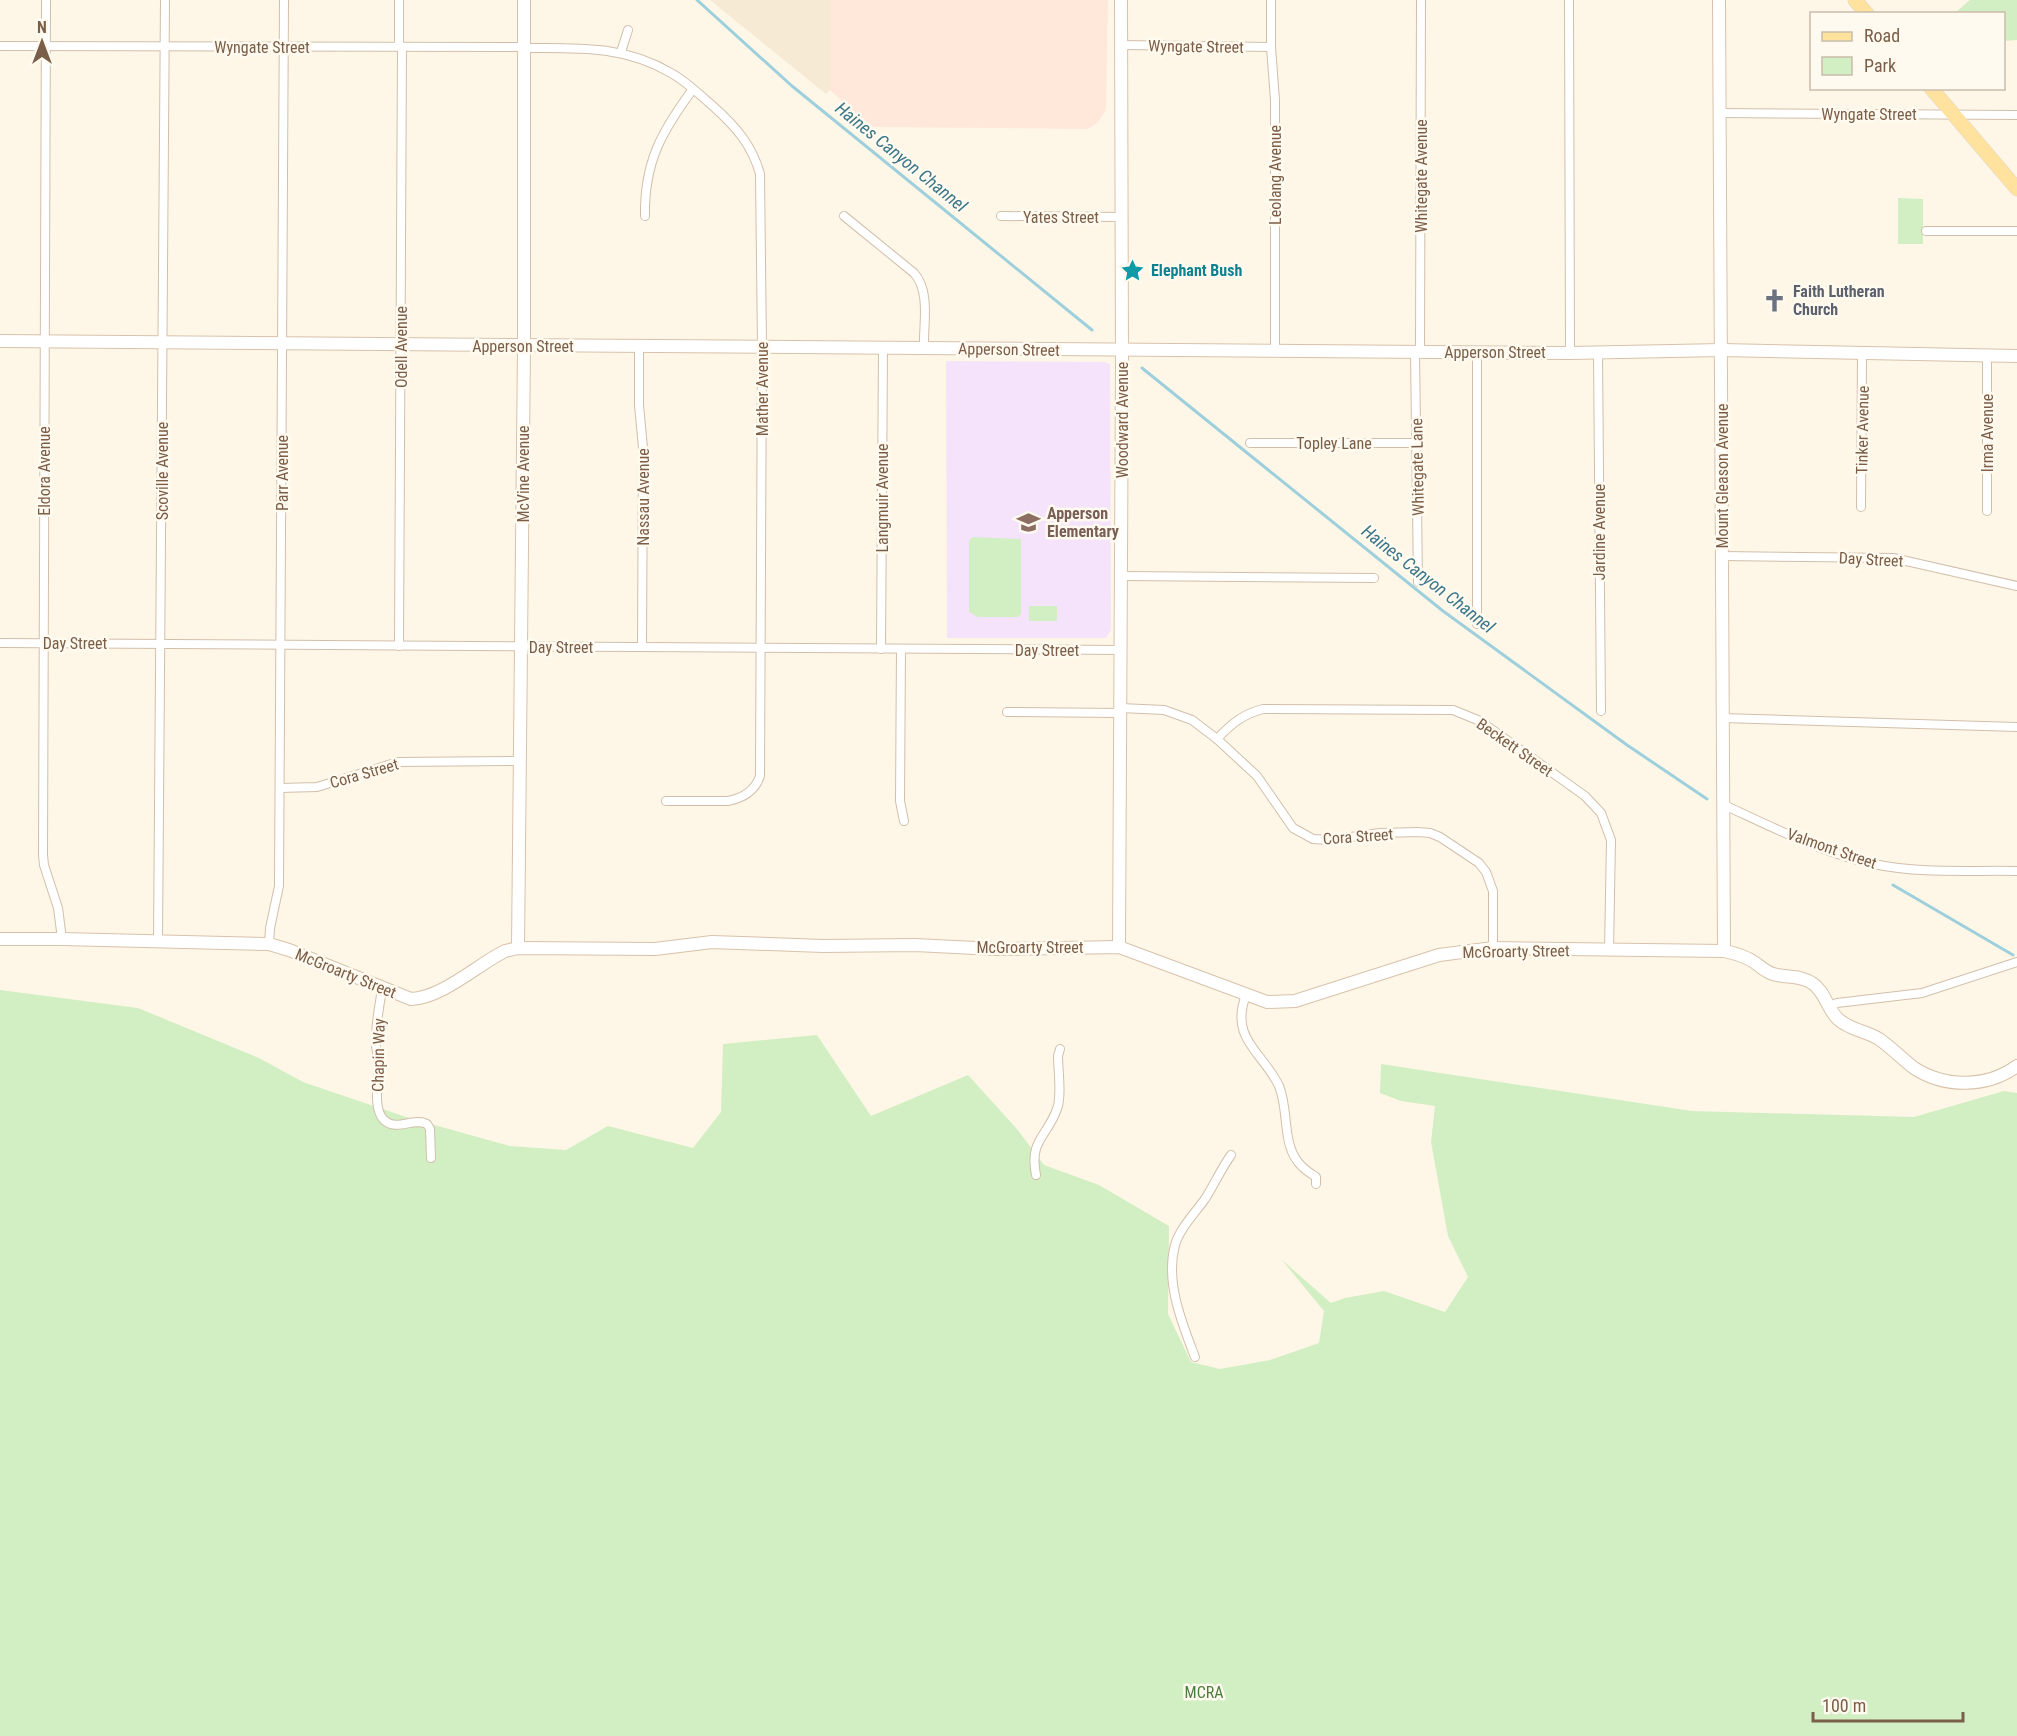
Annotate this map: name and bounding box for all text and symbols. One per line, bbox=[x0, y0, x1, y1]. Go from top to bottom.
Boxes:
north arrow bbox=[12, 12, 72, 72]
legend bbox=[1810, 12, 2005, 90]
text: N bbox=[37, 18, 47, 37]
text: Road bbox=[1864, 25, 1900, 46]
street label: Wyngate Street bbox=[1148, 36, 1244, 57]
street label: Wyngate Street bbox=[214, 38, 310, 57]
text: Park bbox=[1864, 55, 1896, 76]
water label: Haines Canyon Channel bbox=[831, 97, 972, 217]
street label: Wyngate Street bbox=[1821, 105, 1917, 124]
street label: Whitegate Avenue bbox=[1412, 119, 1431, 233]
street label: Leolang Avenue bbox=[1266, 125, 1285, 225]
street label: Yates Street bbox=[1023, 208, 1099, 227]
place icon: Elephant Bush bbox=[1120, 257, 1146, 283]
place label: Elephant Bush bbox=[1151, 261, 1242, 280]
place label: Faith Lutheran Church bbox=[1793, 282, 1885, 319]
church icon: Faith Lutheran Church bbox=[1762, 287, 1788, 313]
street label: Odell Avenue bbox=[392, 306, 411, 388]
street label: Apperson Street bbox=[472, 337, 574, 356]
street label: Apperson Street bbox=[958, 339, 1060, 360]
street label: Mather Avenue bbox=[753, 342, 772, 436]
street label: Apperson Street bbox=[1444, 343, 1546, 362]
street label: Woodward Avenue bbox=[1113, 362, 1132, 478]
street label: Tinker Avenue bbox=[1852, 385, 1873, 475]
street label: Irma Avenue bbox=[1978, 394, 1997, 472]
street label: Mount Gleason Avenue bbox=[1713, 403, 1732, 549]
street label: Whitegate Lane bbox=[1407, 418, 1428, 516]
street label: Scoville Avenue bbox=[153, 422, 172, 520]
street label: McVine Avenue bbox=[514, 425, 533, 523]
street label: Eldora Avenue bbox=[35, 426, 54, 516]
street label: Topley Lane bbox=[1296, 434, 1372, 453]
street label: Parr Avenue bbox=[273, 435, 292, 511]
street label: Langmuir Avenue bbox=[873, 444, 892, 552]
street label: Nassau Avenue bbox=[634, 448, 653, 546]
street label: Jardine Avenue bbox=[1590, 484, 1609, 580]
place label: Apperson Elementary bbox=[1047, 504, 1119, 541]
school or university icon: Apperson Elementary bbox=[1016, 509, 1042, 535]
water label: Haines Canyon Channel bbox=[1358, 520, 1500, 638]
street label: Day Street bbox=[1838, 548, 1904, 571]
street label: Day Street bbox=[43, 634, 108, 653]
street label: Day Street bbox=[529, 638, 594, 657]
street label: Day Street bbox=[1015, 641, 1080, 660]
street label: Beckett Street bbox=[1473, 714, 1557, 781]
street label: Cora Street bbox=[328, 755, 401, 792]
street label: Valmont Street bbox=[1784, 824, 1879, 873]
street label: Cora Street bbox=[1322, 825, 1394, 848]
street label: McGroarty Street bbox=[976, 938, 1084, 957]
street label: McGroarty Street bbox=[1462, 941, 1570, 962]
street label: McGroarty Street bbox=[293, 945, 399, 1002]
street label: Chapin Way bbox=[368, 1018, 389, 1092]
park label: MCRA bbox=[1185, 1683, 1223, 1702]
scale bar bbox=[1813, 1685, 1963, 1723]
text: 100 m bbox=[1822, 1695, 1866, 1716]

